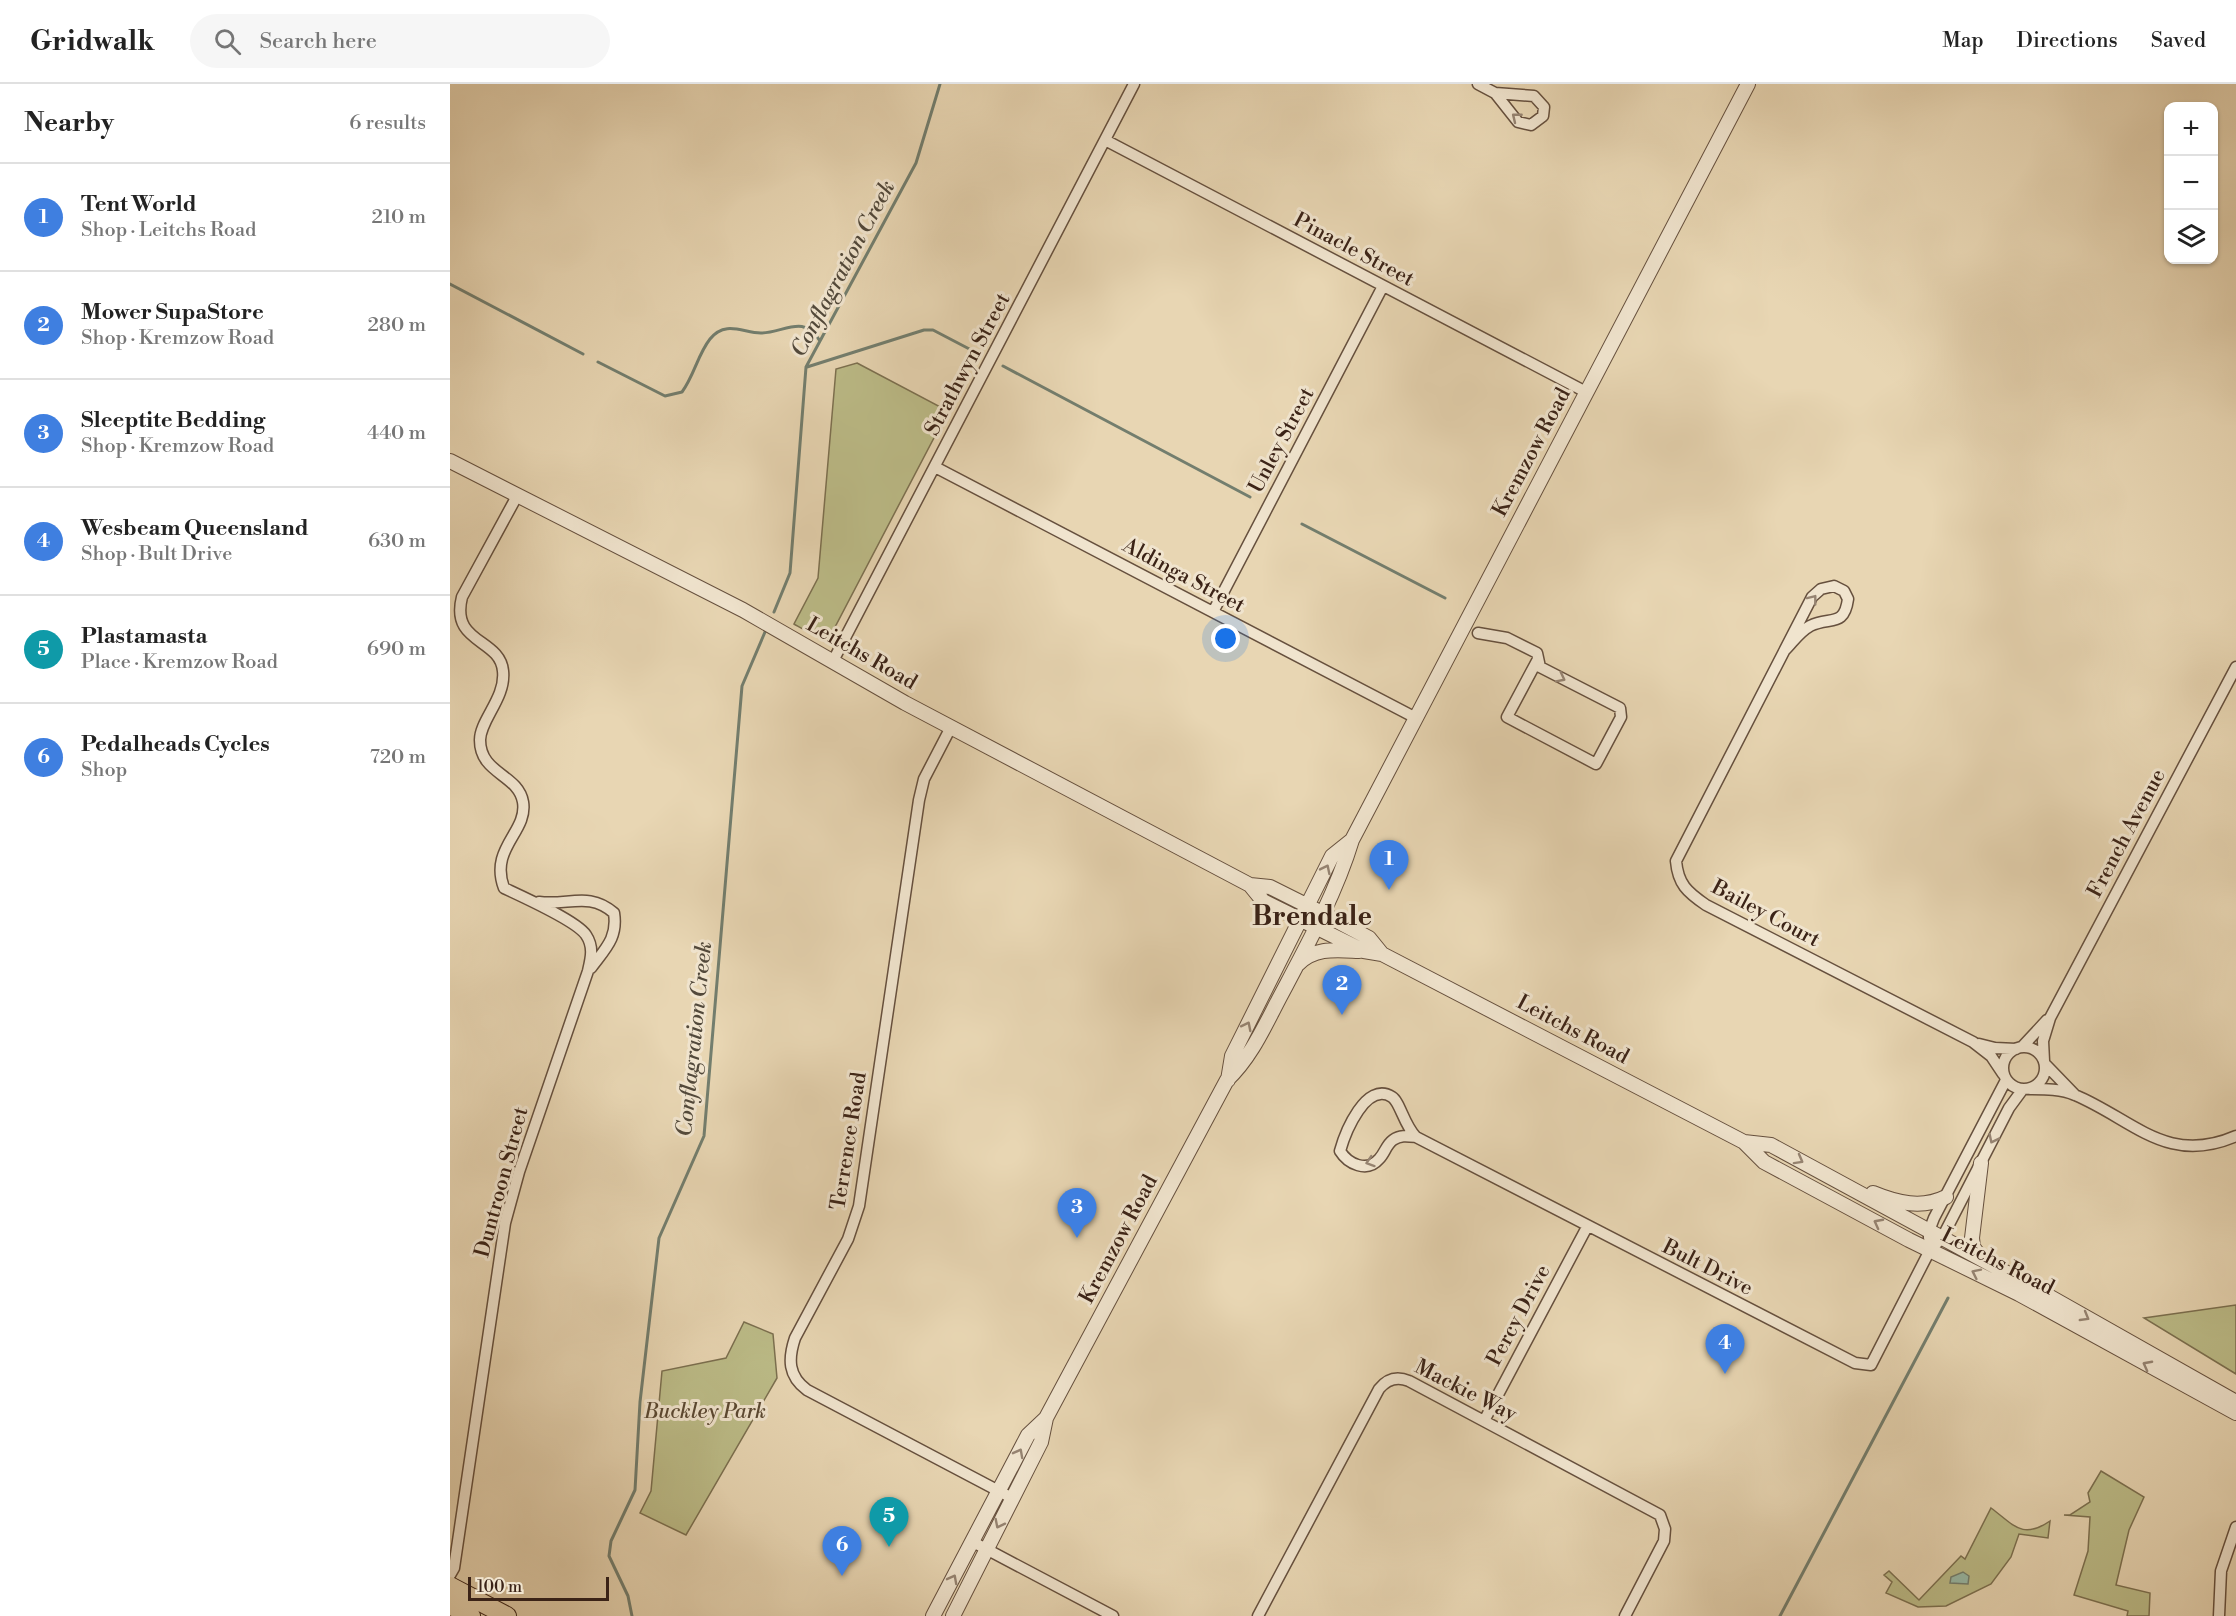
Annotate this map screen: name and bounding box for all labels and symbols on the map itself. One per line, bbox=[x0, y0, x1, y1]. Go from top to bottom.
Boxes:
one-way arrow bbox=[1512, 114, 1523, 125]
water label: Conflagration Creek bbox=[785, 176, 901, 362]
street label: Pinacle Street bbox=[1289, 207, 1419, 293]
street label: Strathwyn Street bbox=[919, 288, 1017, 440]
street label: Unley Street bbox=[1243, 383, 1321, 498]
street label: Kremzow Road bbox=[1487, 384, 1577, 521]
street label: Aldinga Street bbox=[1117, 532, 1250, 619]
one-way arrow bbox=[1806, 595, 1817, 606]
street label: Leitchs Road bbox=[802, 612, 922, 696]
your location bbox=[1211, 624, 1240, 653]
one-way arrow bbox=[1554, 670, 1565, 682]
street label: French Avenue bbox=[2082, 765, 2172, 902]
pin: 1 bbox=[1370, 840, 1408, 890]
one-way arrow bbox=[1318, 865, 1330, 876]
street label: Bailey Court bbox=[1706, 874, 1825, 954]
district label: Brendale bbox=[1252, 900, 1372, 934]
water label: Conflagration Creek bbox=[671, 940, 718, 1138]
pin: 2 bbox=[1322, 966, 1362, 1015]
street label: Leitchs Road bbox=[1512, 989, 1633, 1070]
one-way arrow bbox=[1240, 1022, 1251, 1032]
street label: Terrence Road bbox=[825, 1070, 873, 1212]
street label: Duntroon Street bbox=[469, 1104, 535, 1260]
one-way arrow bbox=[1989, 1133, 2001, 1144]
one-way arrow bbox=[1793, 1153, 1803, 1164]
one-way arrow bbox=[1365, 1155, 1375, 1168]
street label: Kremzow Road bbox=[1074, 1171, 1164, 1308]
pin: 3 bbox=[1058, 1188, 1096, 1238]
one-way arrow bbox=[1873, 1219, 1884, 1230]
street label: Leitchs Road bbox=[1937, 1222, 2059, 1302]
street label: Bult Drive bbox=[1657, 1234, 1757, 1302]
street label: Percy Drive bbox=[1481, 1260, 1556, 1371]
one-way arrow bbox=[1971, 1268, 1982, 1280]
one-way arrow bbox=[2079, 1309, 2089, 1321]
pin: 4 bbox=[1706, 1324, 1744, 1374]
street label: Mackie Way bbox=[1410, 1354, 1522, 1428]
one-way arrow bbox=[2143, 1361, 2154, 1372]
park label: Buckley Park bbox=[643, 1399, 766, 1425]
one-way arrow bbox=[1012, 1448, 1023, 1459]
pin: 5 bbox=[870, 1498, 908, 1547]
one-way arrow bbox=[994, 1517, 1006, 1528]
pin: 6 bbox=[822, 1526, 862, 1576]
scale bar bbox=[468, 1574, 609, 1602]
one-way arrow bbox=[946, 1575, 957, 1585]

